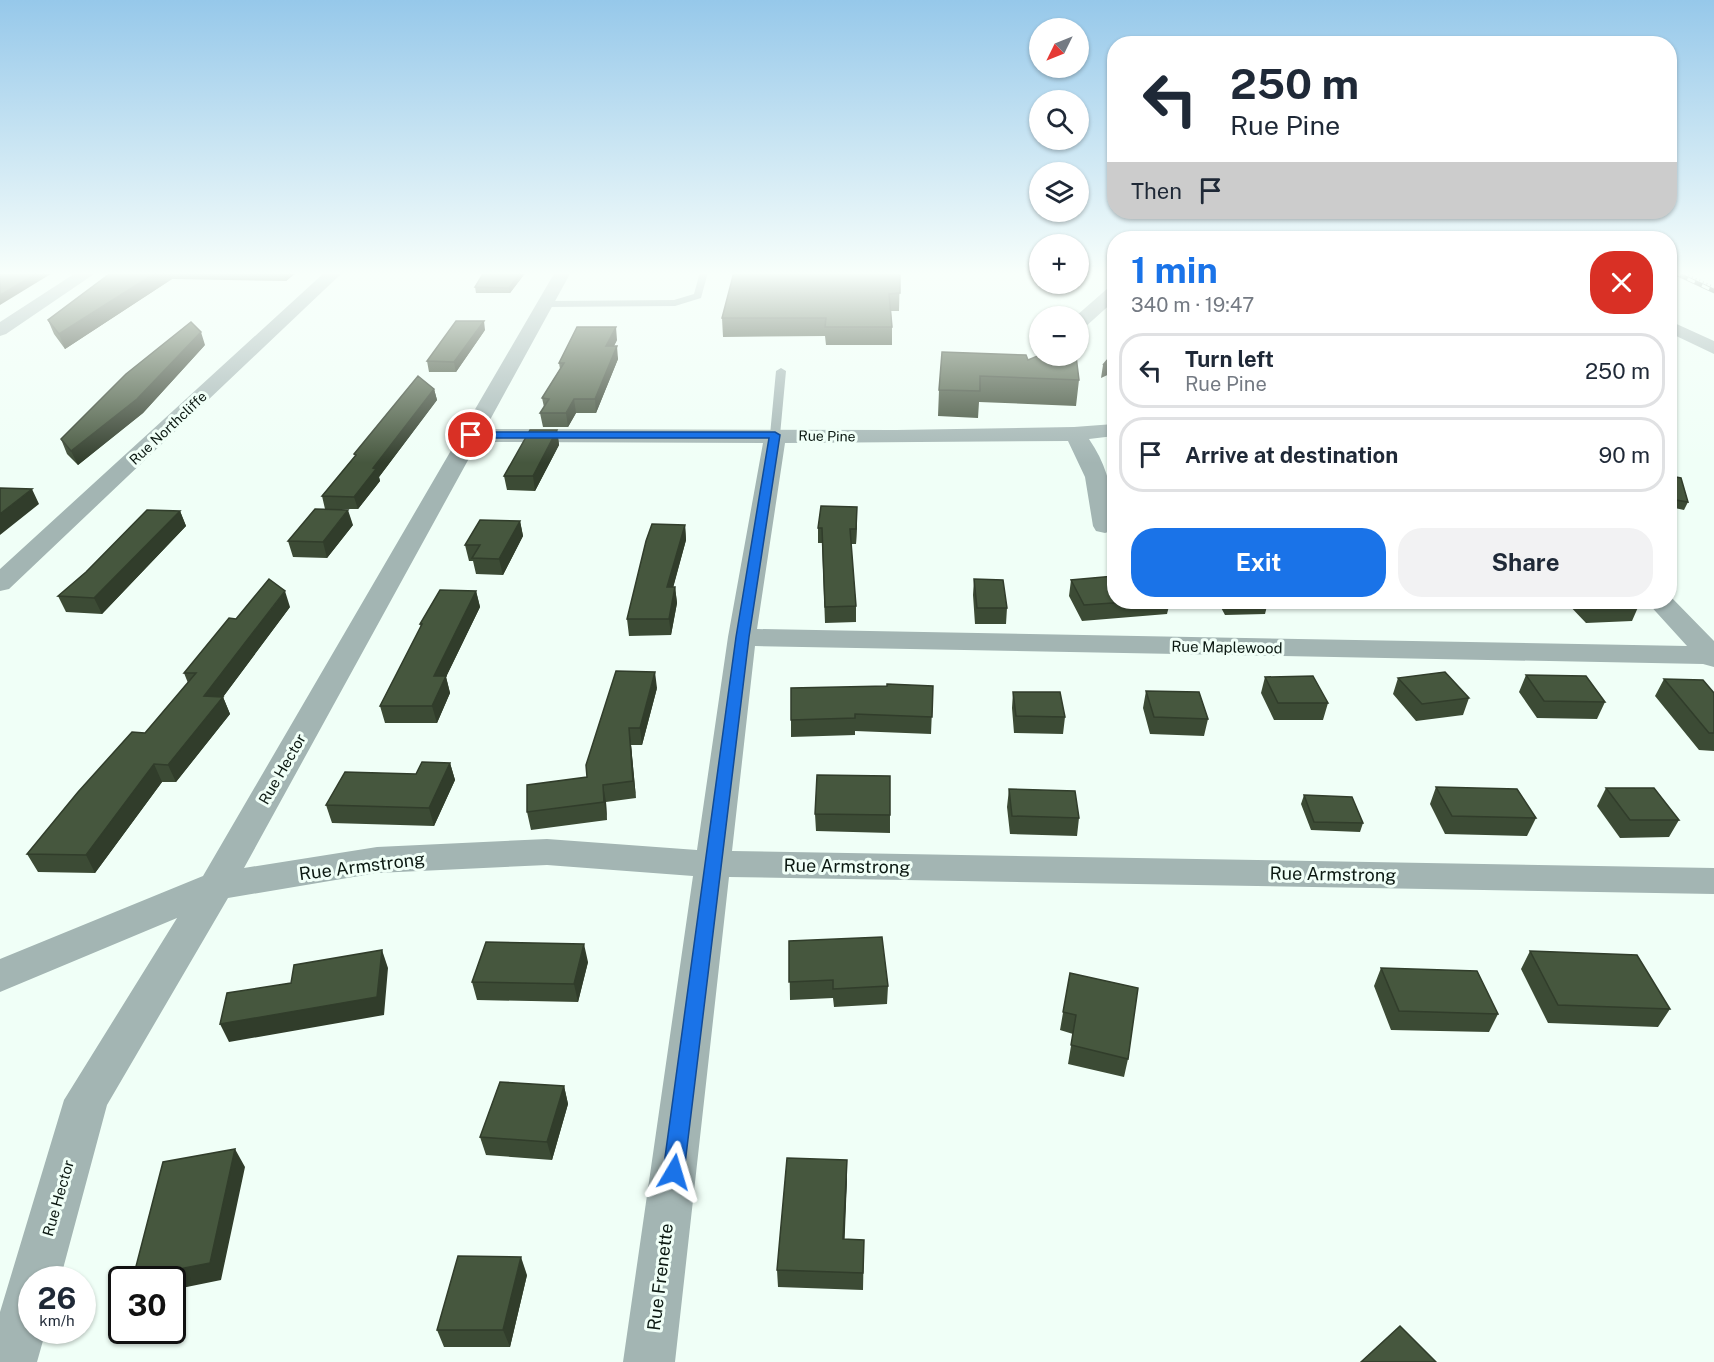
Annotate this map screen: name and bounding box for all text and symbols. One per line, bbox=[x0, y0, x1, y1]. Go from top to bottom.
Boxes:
north arrow bbox=[1029, 18, 1089, 78]
map controls bbox=[1029, 18, 1089, 366]
text: 250 m bbox=[1230, 59, 1359, 108]
icon: left bbox=[1131, 60, 1209, 138]
button: search bbox=[1029, 90, 1089, 150]
text: Rue Pine bbox=[1230, 109, 1340, 141]
button: layers bbox=[1029, 162, 1089, 222]
icon: arrive bbox=[1194, 174, 1227, 207]
text: Then bbox=[1131, 178, 1182, 204]
button: + bbox=[1029, 234, 1089, 294]
text: 1 min bbox=[1131, 249, 1218, 291]
button: close bbox=[1590, 251, 1653, 314]
text: 340 m · 19:47 bbox=[1131, 293, 1254, 317]
button: − bbox=[1029, 306, 1089, 366]
text: Turn left bbox=[1185, 346, 1274, 372]
icon: left bbox=[1134, 354, 1167, 387]
text: 250 m bbox=[1585, 358, 1650, 384]
text: Rue Pine bbox=[1185, 372, 1267, 396]
street label: Rue Northcliffe bbox=[126, 388, 210, 468]
pin bbox=[445, 409, 496, 460]
icon: arrive bbox=[454, 418, 487, 451]
street label: Rue Pine bbox=[798, 428, 856, 444]
icon: arrive bbox=[1134, 438, 1167, 471]
text: Arrive at destination bbox=[1185, 442, 1398, 468]
text: 90 m bbox=[1599, 442, 1650, 468]
button: Exit bbox=[1131, 528, 1386, 597]
button: Share bbox=[1398, 528, 1653, 597]
street label: Rue Maplewood bbox=[1171, 638, 1283, 656]
street label: Rue Hector bbox=[255, 731, 309, 807]
street label: Rue Armstrong bbox=[298, 848, 426, 884]
street label: Rue Armstrong bbox=[783, 854, 911, 878]
street label: Rue Armstrong bbox=[1269, 862, 1397, 886]
position arrow bbox=[642, 1140, 706, 1204]
street label: Rue Hector bbox=[39, 1158, 77, 1238]
street label: Rue Frenette bbox=[643, 1222, 677, 1332]
speed limit sign: 30 bbox=[108, 1266, 186, 1344]
text: 26 bbox=[38, 1280, 76, 1316]
text: km/h bbox=[39, 1312, 75, 1329]

